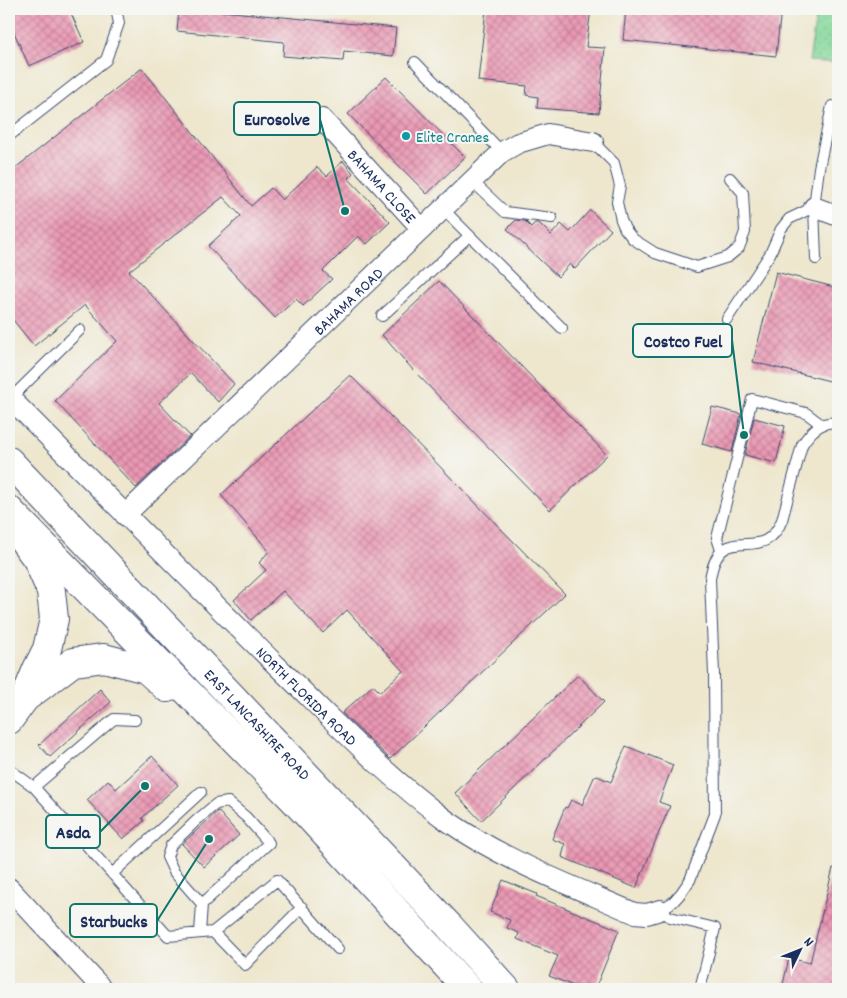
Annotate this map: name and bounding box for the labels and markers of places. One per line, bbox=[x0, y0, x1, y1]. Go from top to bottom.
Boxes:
callout: Eurosolve bbox=[234, 102, 320, 135]
place label: Elite Cranes bbox=[416, 127, 489, 150]
marker: Elite Cranes bbox=[400, 130, 412, 142]
callout: Costco Fuel bbox=[633, 324, 732, 357]
callout: Asda bbox=[46, 815, 100, 848]
callout: Starbucks bbox=[70, 904, 157, 937]

